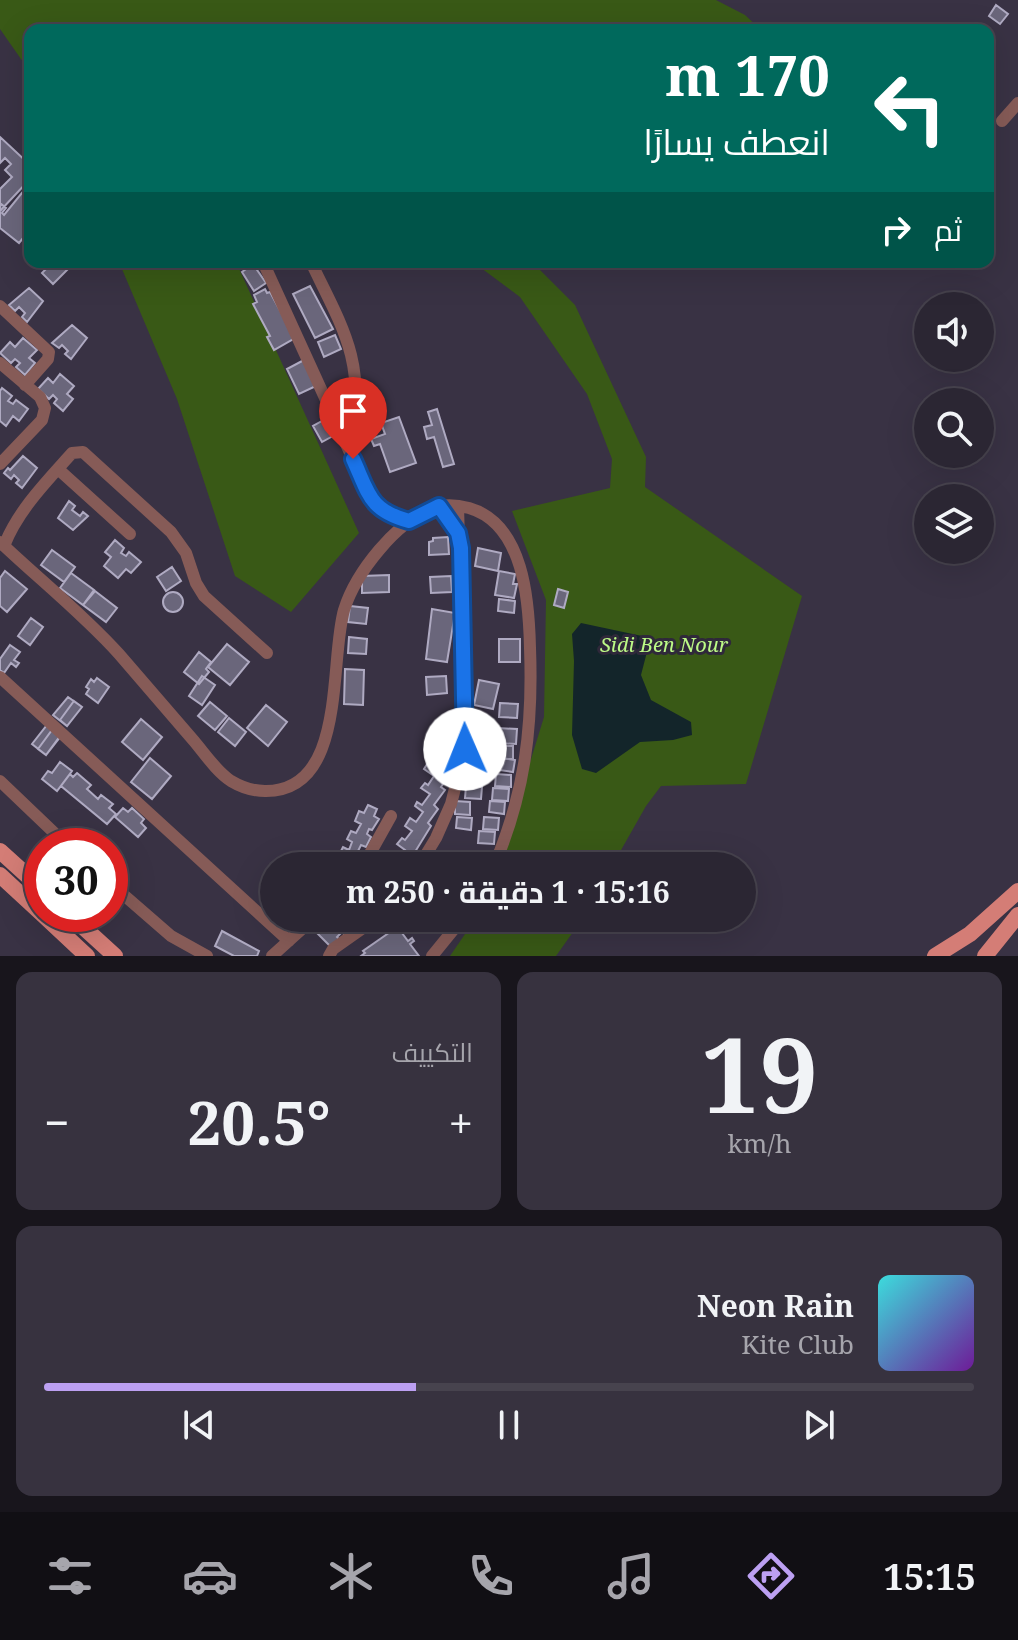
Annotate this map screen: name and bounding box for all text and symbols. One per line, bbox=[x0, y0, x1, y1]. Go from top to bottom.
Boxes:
text: 170 m bbox=[665, 36, 830, 112]
icon: left bbox=[858, 56, 962, 160]
text: انعطف يسارًا bbox=[643, 117, 830, 166]
icon: right bbox=[874, 208, 918, 252]
text: ثم bbox=[934, 209, 962, 250]
map controls bbox=[914, 292, 994, 564]
button: sound bbox=[914, 292, 994, 372]
pin bbox=[319, 377, 387, 459]
button: search bbox=[914, 388, 994, 468]
icon: arrive bbox=[331, 389, 375, 433]
button: layers bbox=[914, 484, 994, 564]
park label: Sidi Ben Nour bbox=[600, 631, 729, 658]
position arrow bbox=[423, 707, 507, 791]
speed limit sign: 30 bbox=[24, 828, 128, 932]
text: 15:16 · 1 دقيقة · 250 m bbox=[346, 871, 670, 912]
text: 19 bbox=[701, 1002, 818, 1143]
text: التكييف bbox=[391, 1034, 473, 1070]
text: 20.5° bbox=[187, 1081, 331, 1163]
text: − bbox=[44, 1092, 69, 1152]
text: + bbox=[448, 1092, 473, 1152]
text: km/h bbox=[728, 1125, 791, 1161]
text: Neon Rain bbox=[697, 1285, 854, 1326]
text: Kite Club bbox=[741, 1326, 854, 1362]
icon: previous bbox=[177, 1403, 221, 1447]
icon: pause bbox=[487, 1403, 531, 1447]
icon: next bbox=[797, 1403, 841, 1447]
icon: filters bbox=[42, 1548, 98, 1604]
icon: car bbox=[182, 1548, 238, 1604]
icon: climate bbox=[323, 1548, 379, 1604]
icon: phone bbox=[463, 1548, 519, 1604]
icon: music bbox=[603, 1548, 659, 1604]
icon: directions bbox=[743, 1548, 799, 1604]
text: 15:15 bbox=[884, 1552, 976, 1601]

